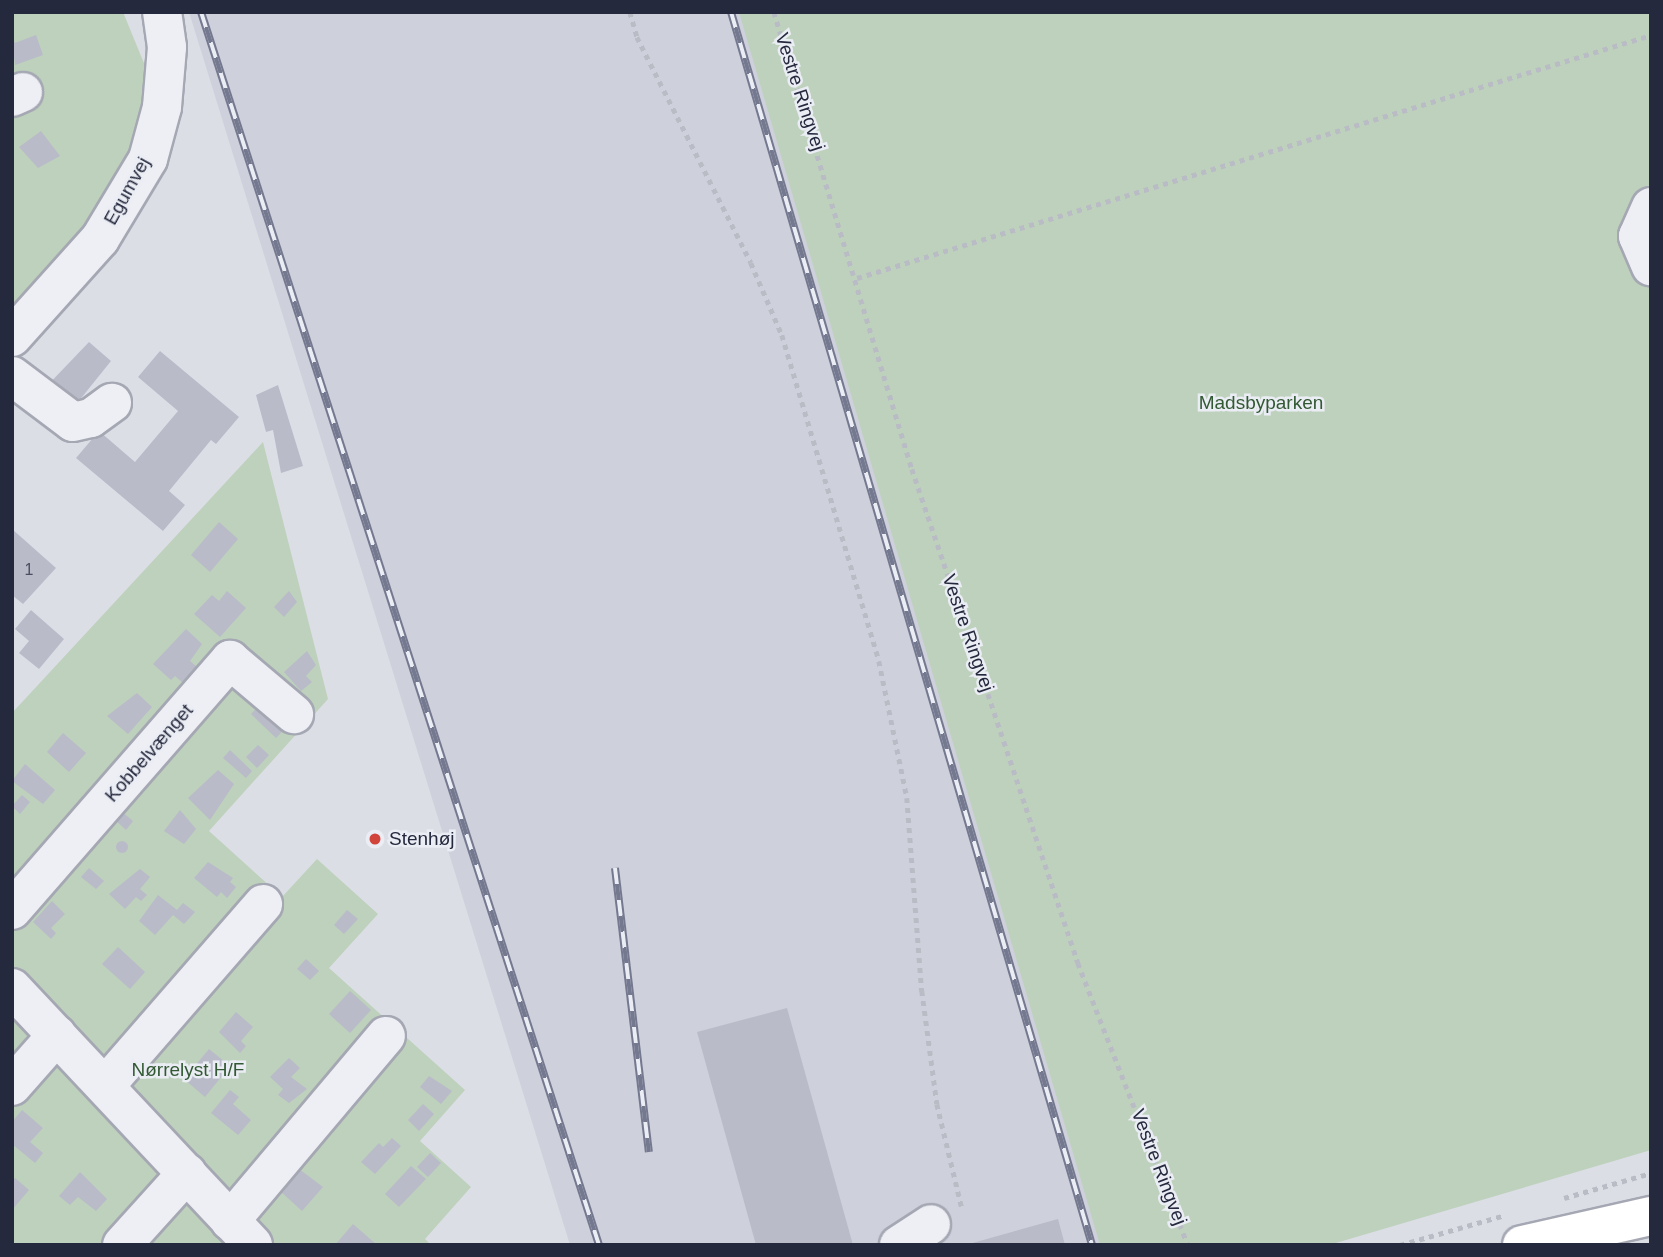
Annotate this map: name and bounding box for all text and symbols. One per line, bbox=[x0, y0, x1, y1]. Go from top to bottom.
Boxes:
street label: Vestre Ringvej bbox=[770, 30, 830, 154]
street label: Egumvej bbox=[99, 153, 155, 229]
park label: Madsbyparken bbox=[1199, 392, 1323, 414]
house number: 1 bbox=[25, 560, 33, 580]
street label: Vestre Ringvej bbox=[937, 571, 999, 695]
street label: Kobbelvænget bbox=[100, 699, 198, 807]
place label: Stenhøj bbox=[389, 828, 454, 850]
marker: Stenhøj bbox=[367, 831, 383, 847]
park label: Nørrelyst H/F bbox=[132, 1059, 244, 1081]
street label: Vestre Ringvej bbox=[1126, 1106, 1192, 1228]

